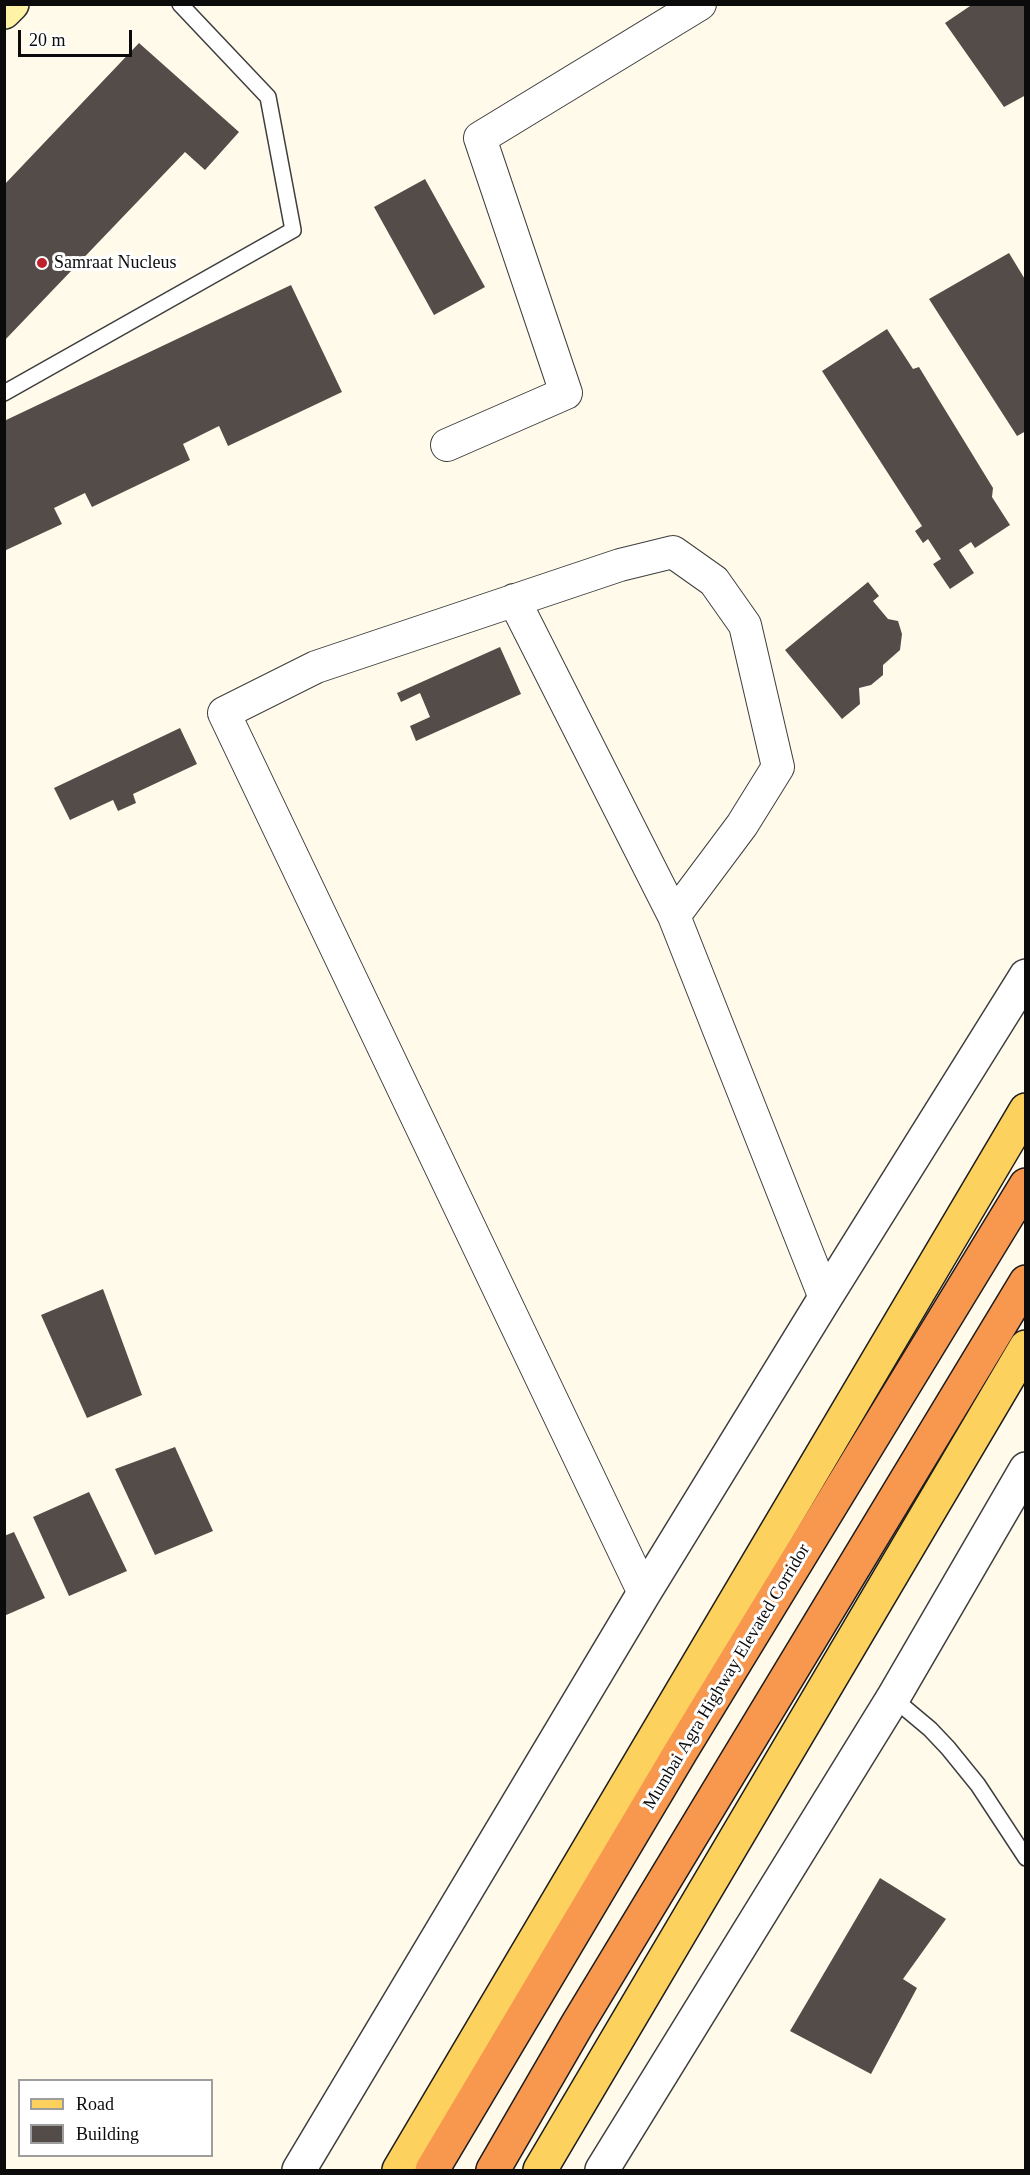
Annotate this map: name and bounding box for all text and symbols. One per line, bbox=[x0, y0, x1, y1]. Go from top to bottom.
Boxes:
scale bar bbox=[21, 18, 135, 56]
text: 20 m bbox=[29, 30, 66, 50]
place label: Samraat Nucleus bbox=[54, 252, 176, 274]
marker: Samraat Nucleus bbox=[35, 256, 49, 270]
street label: Mumbai Agra Highway Elevated Corridor bbox=[639, 1540, 815, 1814]
legend bbox=[18, 2079, 213, 2157]
text: Road bbox=[76, 2094, 114, 2114]
text: Building bbox=[76, 2124, 139, 2144]

